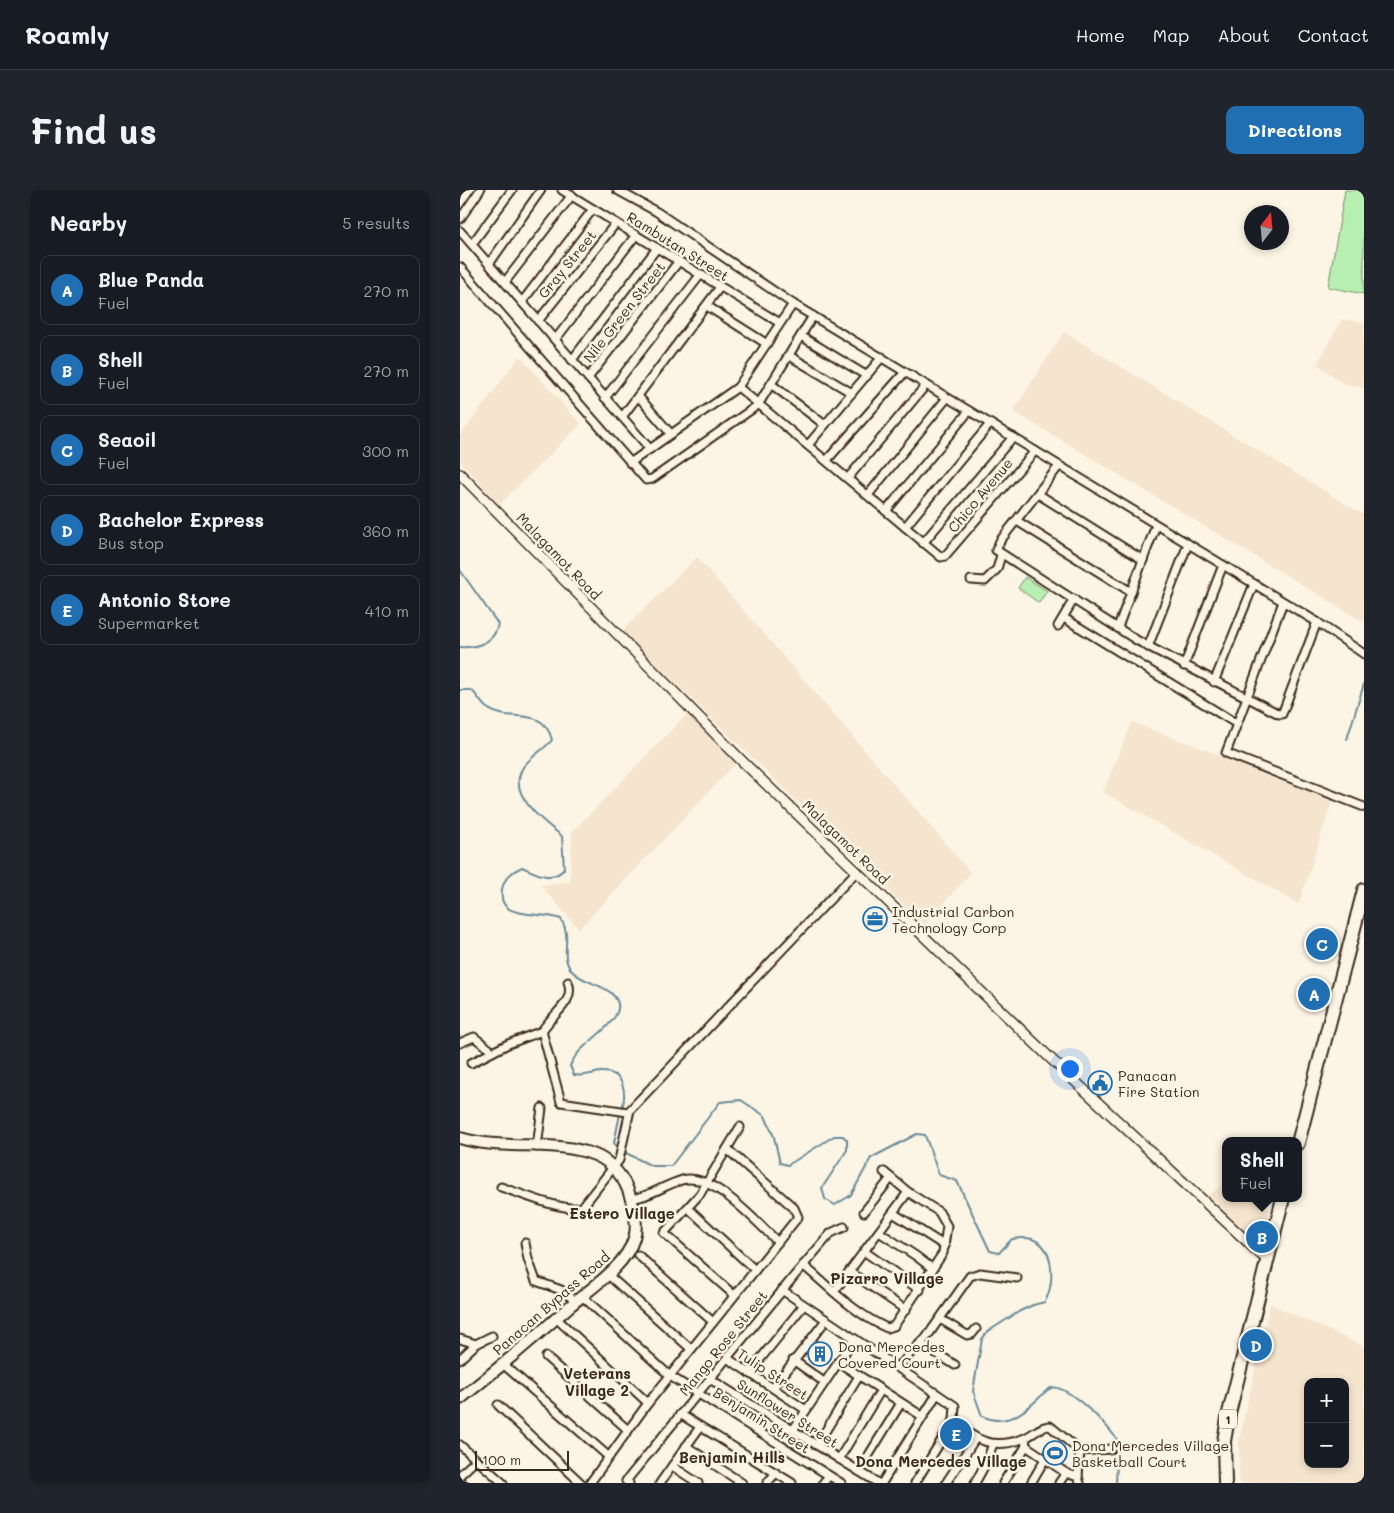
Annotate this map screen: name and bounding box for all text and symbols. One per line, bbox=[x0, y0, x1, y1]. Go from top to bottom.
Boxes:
text: Roamly bbox=[25, 19, 109, 50]
text: Home bbox=[1076, 23, 1125, 47]
text: Map bbox=[1153, 23, 1189, 47]
text: About bbox=[1217, 23, 1270, 47]
text: Contact bbox=[1298, 23, 1369, 47]
button: Directions bbox=[1226, 106, 1364, 154]
text: Find us bbox=[30, 107, 157, 153]
north arrow bbox=[1244, 205, 1289, 250]
street label: Rambutan Street bbox=[623, 207, 733, 285]
text: Nearby bbox=[50, 209, 127, 236]
text: 5 results bbox=[342, 212, 410, 233]
street label: Gray Street bbox=[534, 226, 600, 302]
street label: Nile Green Street bbox=[579, 258, 669, 366]
text: Blue Panda bbox=[98, 267, 204, 292]
text: A bbox=[61, 280, 73, 301]
text: 270 m bbox=[363, 280, 409, 301]
text: Fuel bbox=[98, 292, 130, 313]
text: Shell bbox=[98, 347, 143, 372]
text: B bbox=[62, 360, 72, 381]
text: 270 m bbox=[363, 360, 409, 381]
text: Fuel bbox=[98, 372, 130, 393]
text: Seaoil bbox=[98, 427, 156, 452]
text: C bbox=[61, 440, 73, 461]
text: 300 m bbox=[362, 440, 409, 461]
text: Fuel bbox=[98, 452, 130, 473]
street label: Chico Avenue bbox=[943, 454, 1017, 536]
text: Bachelor Express bbox=[98, 507, 264, 532]
street label: Malagamot Road bbox=[513, 508, 605, 604]
text: D bbox=[61, 520, 73, 541]
text: 360 m bbox=[362, 520, 409, 541]
text: Bus stop bbox=[98, 532, 164, 553]
text: Antonio Store bbox=[98, 587, 231, 612]
text: E bbox=[62, 600, 72, 621]
text: 410 m bbox=[365, 600, 409, 621]
text: Supermarket bbox=[98, 612, 200, 633]
street label: Malagamot Road bbox=[798, 796, 894, 888]
place label: Industrial Carbon Technology Corp bbox=[892, 902, 1014, 937]
office icon: Industrial Carbon Technology Corp bbox=[862, 906, 888, 932]
pin: C bbox=[1306, 925, 1338, 963]
pin: A bbox=[1298, 975, 1330, 1013]
your location bbox=[1057, 1056, 1083, 1082]
place label: Panacan Fire Station bbox=[1118, 1066, 1200, 1101]
public building icon: Panacan Fire Station bbox=[1087, 1070, 1113, 1096]
popup bbox=[1222, 1137, 1302, 1202]
text: Shell bbox=[1240, 1147, 1284, 1172]
text: Fuel bbox=[1240, 1172, 1271, 1193]
district label: Estero Village bbox=[569, 1203, 675, 1223]
pin: B bbox=[1246, 1218, 1278, 1256]
street label: Panacan Bypass Road bbox=[488, 1247, 614, 1359]
district label: Pizarro Village bbox=[830, 1268, 944, 1288]
street label: Mango Rose Street bbox=[675, 1286, 771, 1400]
pin: D bbox=[1240, 1326, 1272, 1364]
place label: Dona Mercedes Covered Court bbox=[838, 1337, 945, 1372]
building icon: Dona Mercedes Covered Court bbox=[807, 1341, 833, 1367]
street label: Tulip Street bbox=[734, 1344, 812, 1404]
district label: Veterans Village 2 bbox=[563, 1363, 631, 1400]
street label: Sunflower Street bbox=[734, 1374, 842, 1452]
map controls bbox=[1304, 1378, 1349, 1468]
button: + bbox=[1304, 1378, 1349, 1423]
street label: Benjamin Street bbox=[710, 1383, 814, 1457]
road number: 1 bbox=[1219, 1410, 1237, 1428]
pin: E bbox=[940, 1415, 972, 1453]
button: − bbox=[1304, 1423, 1349, 1468]
place label: Dona Mercedes Village Basketball Court bbox=[1072, 1436, 1229, 1471]
sports icon: Dona Mercedes Village Basketball Court bbox=[1042, 1440, 1068, 1466]
district label: Benjamin Hills bbox=[679, 1447, 785, 1467]
scale bar bbox=[475, 1448, 569, 1471]
text: 100 m bbox=[482, 1450, 521, 1469]
district label: Dona Mercedes Village bbox=[855, 1451, 1027, 1471]

